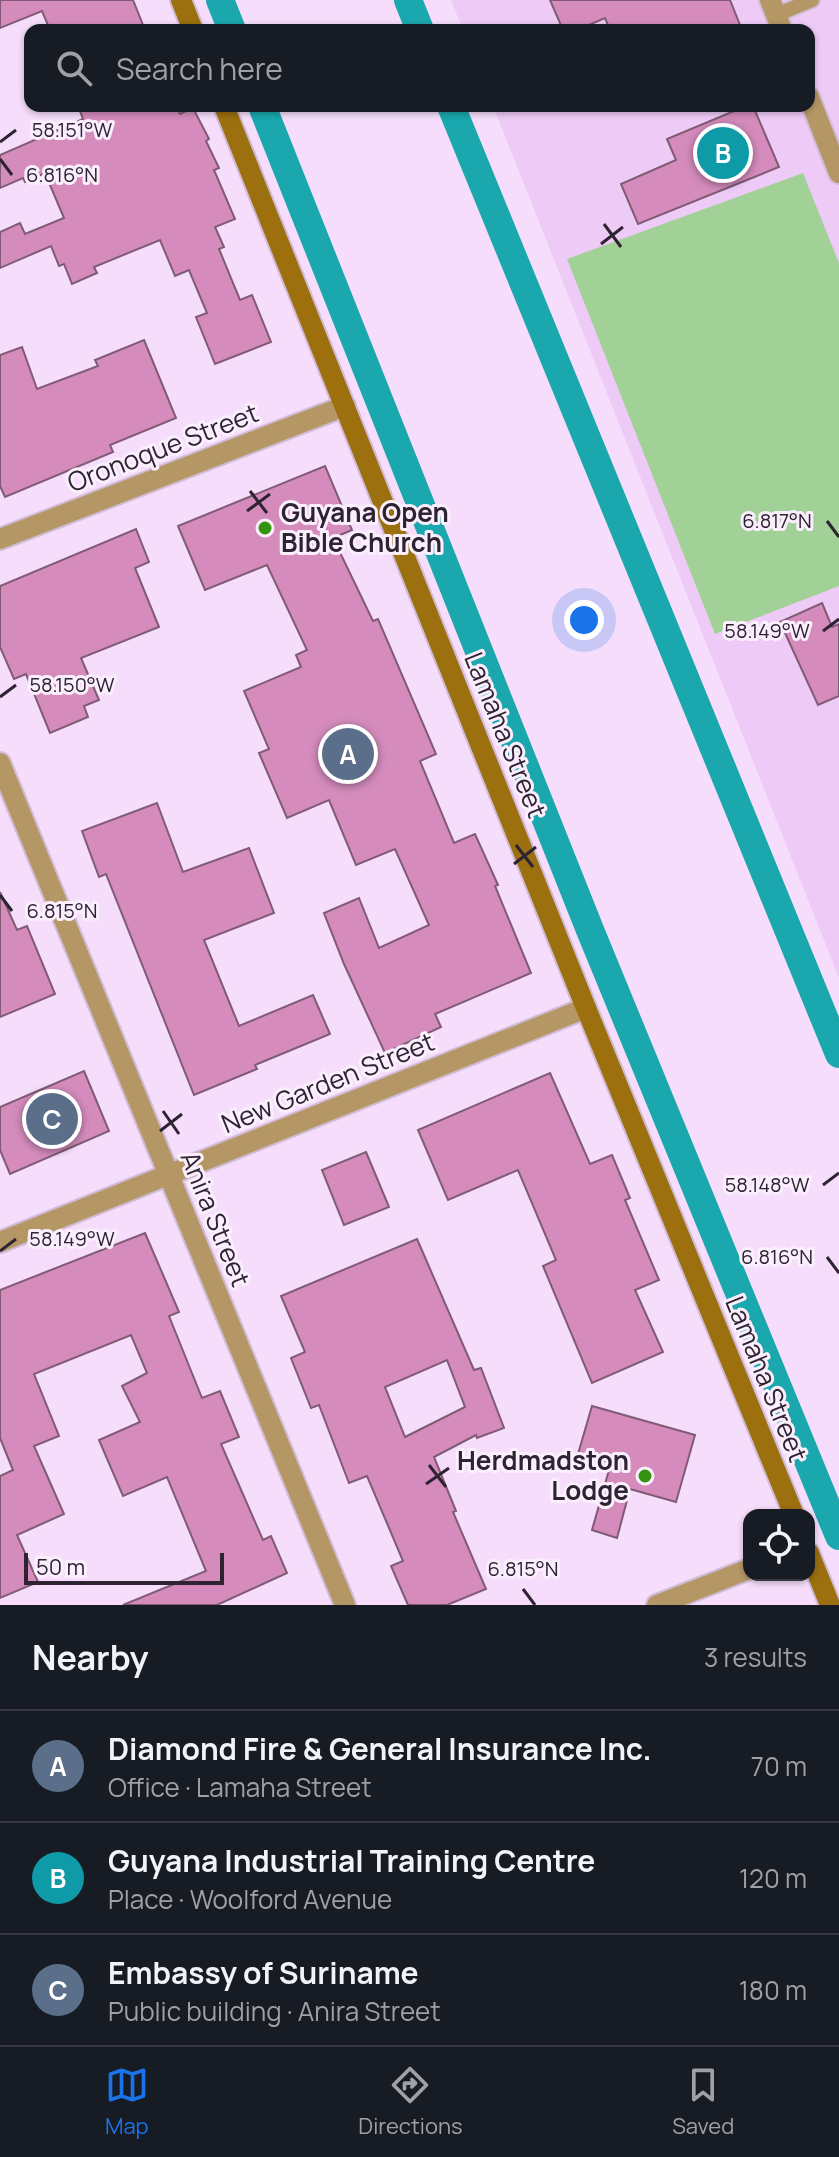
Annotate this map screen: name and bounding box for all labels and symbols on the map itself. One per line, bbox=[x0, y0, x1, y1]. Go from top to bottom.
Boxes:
text: 58.151°W bbox=[32, 116, 113, 143]
pin: B bbox=[697, 123, 749, 183]
text: 6.816°N bbox=[26, 161, 98, 188]
street label: Oronoque Street bbox=[62, 394, 263, 500]
place label: Guyana Open Bible Church bbox=[281, 494, 449, 560]
text: 6.817°N bbox=[742, 507, 812, 534]
marker: Guyana Open Bible Church bbox=[256, 519, 274, 537]
your location bbox=[564, 600, 604, 640]
text: 58.149°W bbox=[724, 617, 810, 644]
street label: Lamaha Street bbox=[456, 646, 556, 823]
text: 58.150°W bbox=[29, 671, 115, 698]
pin: A bbox=[322, 724, 374, 784]
text: 6.815°N bbox=[26, 897, 98, 924]
street label: New Garden Street bbox=[216, 1023, 439, 1141]
pin: C bbox=[26, 1089, 78, 1149]
street label: Anira Street bbox=[172, 1146, 259, 1292]
text: 58.148°W bbox=[725, 1171, 810, 1198]
text: 58.149°W bbox=[29, 1225, 115, 1252]
text: 6.816°N bbox=[741, 1243, 813, 1270]
street label: Lamaha Street bbox=[717, 1290, 817, 1467]
place label: Herdmadston Lodge bbox=[457, 1442, 629, 1508]
marker: Herdmadston Lodge bbox=[636, 1467, 654, 1485]
scale bar bbox=[24, 1549, 224, 1585]
text: 6.815°N bbox=[487, 1555, 559, 1582]

